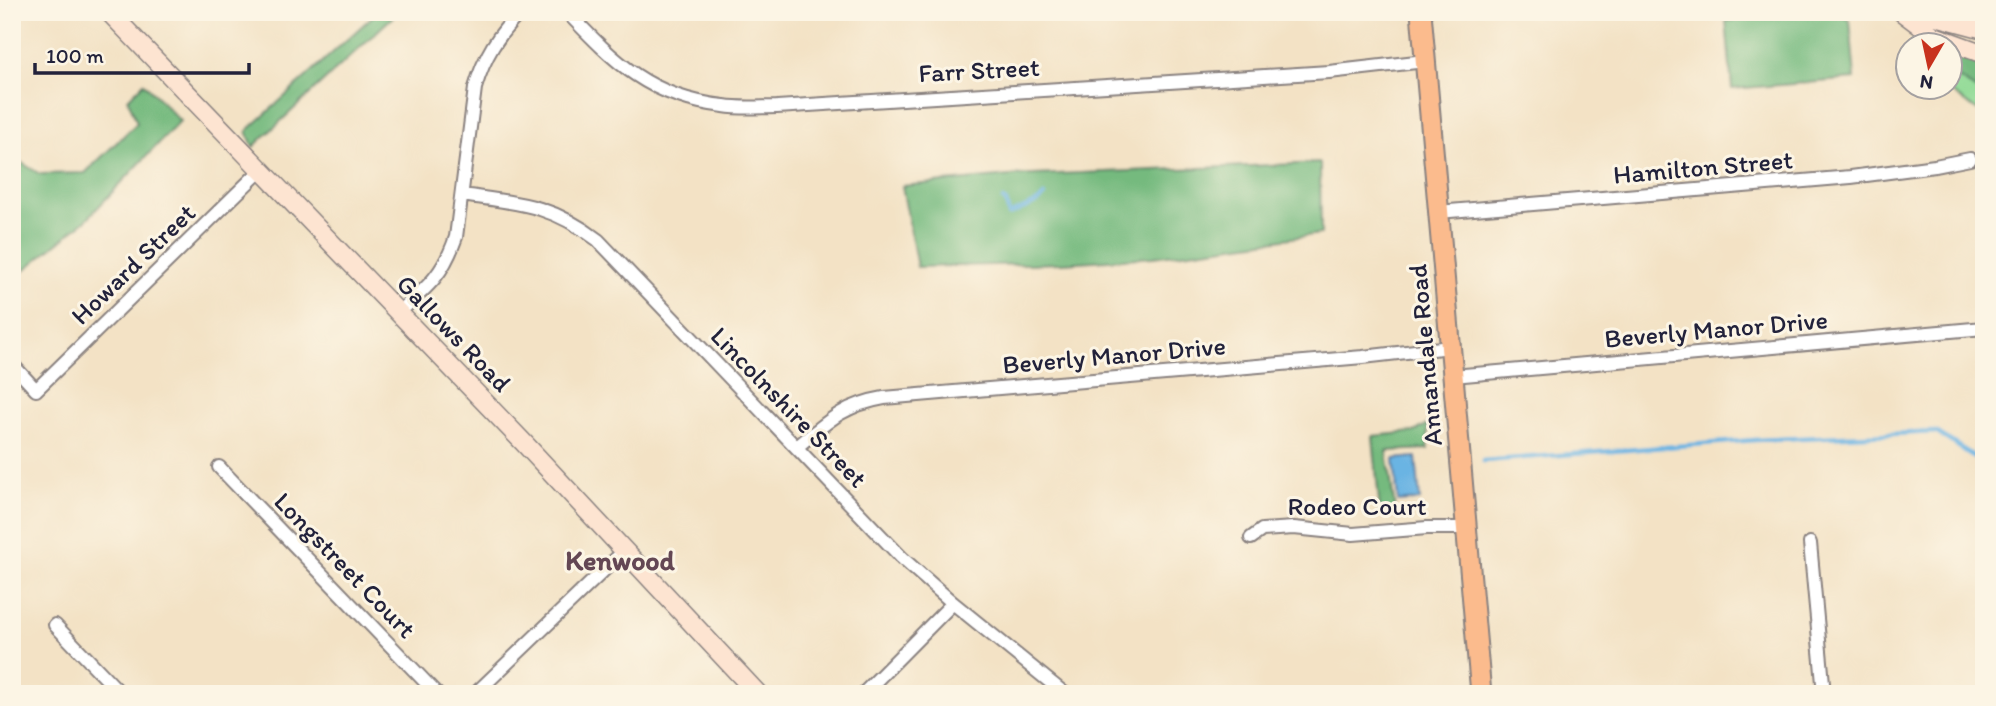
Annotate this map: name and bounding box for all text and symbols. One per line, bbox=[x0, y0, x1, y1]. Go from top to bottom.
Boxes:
scale bar bbox=[35, 32, 248, 76]
north arrow bbox=[1895, 32, 1965, 102]
text: 100 m bbox=[46, 43, 104, 68]
street label: Farr Street bbox=[918, 51, 1041, 89]
text: N bbox=[1918, 70, 1935, 95]
street label: Hamilton Street bbox=[1612, 143, 1794, 191]
street label: Howard Street bbox=[64, 197, 202, 331]
street label: Annandale Road bbox=[1401, 263, 1449, 447]
street label: Gallows Road bbox=[390, 268, 518, 398]
street label: Beverly Manor Drive bbox=[1603, 303, 1829, 355]
street label: Lincolnshire Street bbox=[704, 320, 874, 494]
street label: Beverly Manor Drive bbox=[1001, 329, 1227, 381]
street label: Longstreet Court bbox=[267, 485, 423, 645]
street label: Rodeo Court bbox=[1288, 490, 1427, 522]
district label: Kenwood bbox=[565, 543, 676, 577]

